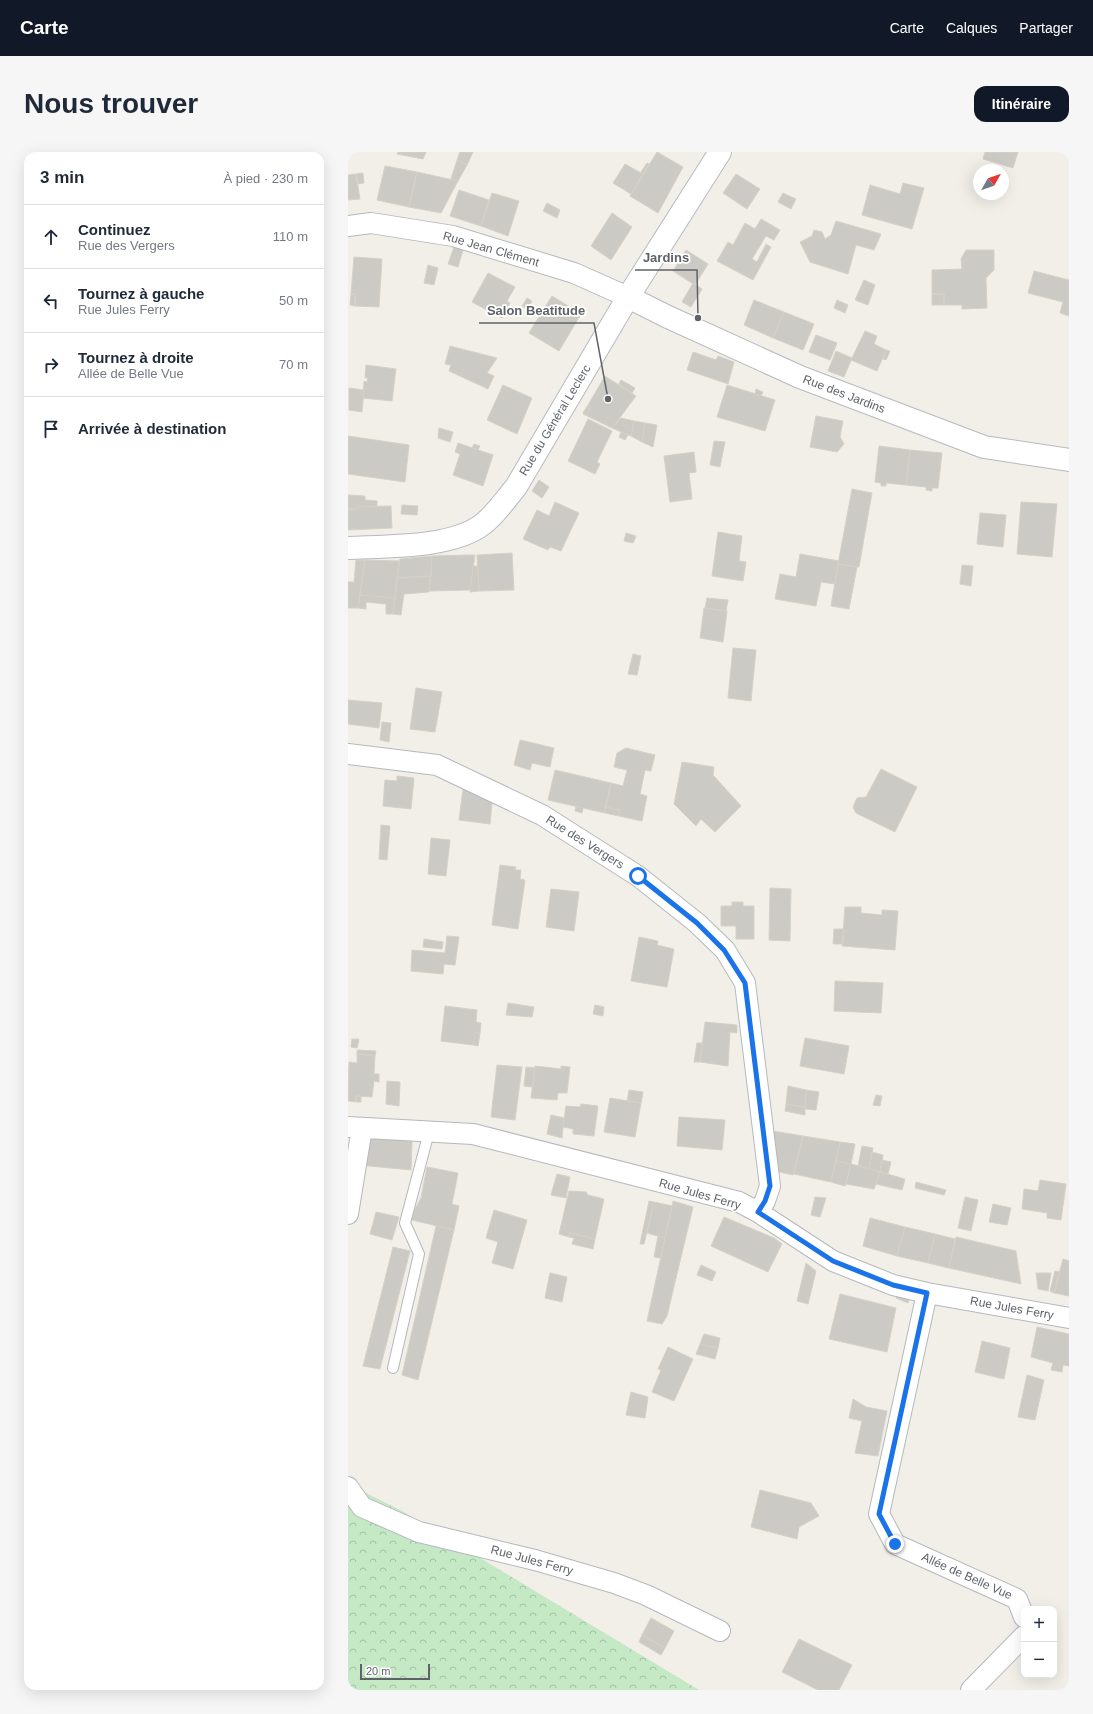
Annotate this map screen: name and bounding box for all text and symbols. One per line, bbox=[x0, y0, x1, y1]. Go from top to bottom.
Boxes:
text: Carte bbox=[20, 17, 69, 38]
text: Carte bbox=[890, 20, 924, 36]
text: Calques bbox=[946, 20, 997, 36]
text: Partager bbox=[1019, 20, 1073, 36]
button: Itinéraire bbox=[974, 86, 1069, 122]
text: Nous trouver bbox=[24, 88, 198, 119]
north arrow bbox=[973, 164, 1009, 200]
text: 3 min bbox=[40, 168, 84, 187]
text: À pied · 230 m bbox=[223, 171, 308, 186]
text: Continuez bbox=[78, 221, 151, 238]
icon: ahead bbox=[40, 226, 62, 248]
text: 110 m bbox=[273, 229, 308, 244]
street label: Rue Jean Clément bbox=[441, 229, 541, 270]
text: Rue des Vergers bbox=[78, 238, 175, 253]
callout: Jardins bbox=[635, 245, 697, 270]
text: Jardins bbox=[643, 250, 689, 265]
text: Tournez à gauche bbox=[78, 285, 204, 302]
icon: left bbox=[40, 290, 62, 312]
text: 50 m bbox=[279, 293, 308, 308]
callout: Salon Beatitude bbox=[479, 298, 594, 323]
text: Rue Jules Ferry bbox=[78, 302, 170, 317]
text: Salon Beatitude bbox=[487, 303, 585, 318]
text: Tournez à droite bbox=[78, 349, 194, 366]
icon: right bbox=[40, 354, 62, 376]
text: 70 m bbox=[279, 357, 308, 372]
street label: Rue du Général Leclerc bbox=[516, 362, 594, 478]
text: Allée de Belle Vue bbox=[78, 366, 184, 381]
street label: Rue des Jardins bbox=[801, 372, 887, 416]
icon: arrive bbox=[40, 418, 62, 440]
text: Arrivée à destination bbox=[78, 420, 226, 437]
street label: Rue des Vergers bbox=[543, 812, 627, 872]
route start bbox=[629, 867, 647, 885]
street label: Rue Jules Ferry bbox=[657, 1176, 743, 1212]
street label: Rue Jules Ferry bbox=[969, 1294, 1055, 1322]
route end bbox=[886, 1535, 904, 1553]
street label: Rue Jules Ferry bbox=[489, 1542, 575, 1578]
street label: Allée de Belle Vue bbox=[920, 1550, 1015, 1602]
map controls bbox=[1021, 1606, 1057, 1678]
button: + bbox=[1021, 1606, 1057, 1642]
button: − bbox=[1021, 1642, 1057, 1678]
scale bar bbox=[360, 1662, 430, 1681]
text: 20 m bbox=[366, 1665, 390, 1677]

